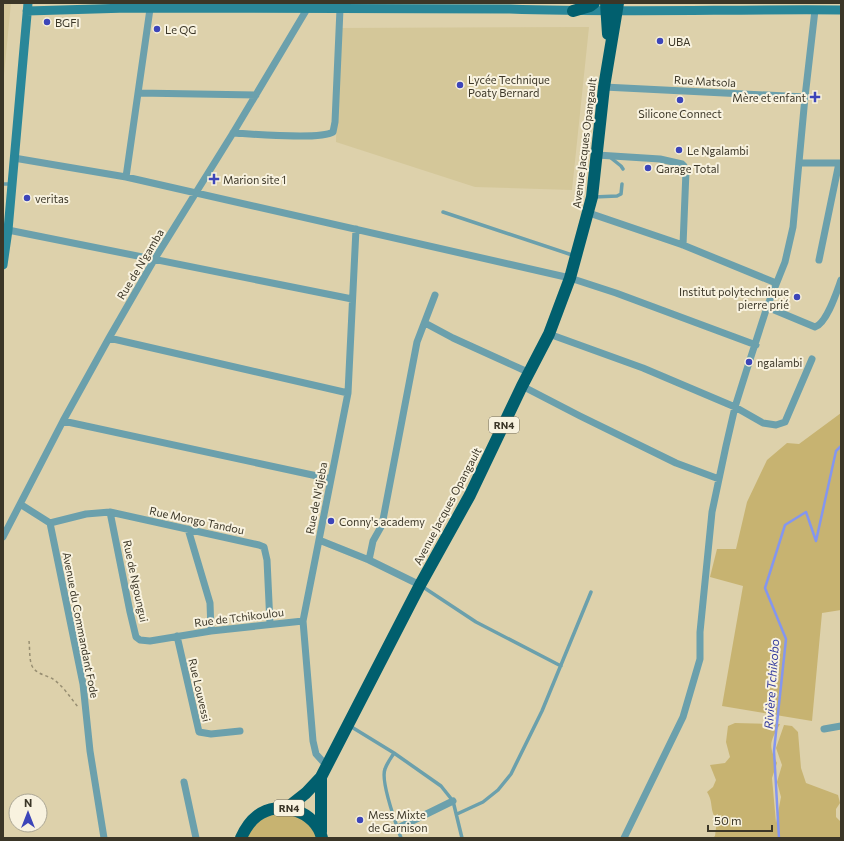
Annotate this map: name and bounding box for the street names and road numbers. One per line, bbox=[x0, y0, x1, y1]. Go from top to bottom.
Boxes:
street label: Rue Matsola bbox=[674, 73, 736, 89]
street label: Avenue Jacques Opangault bbox=[570, 77, 600, 209]
street label: Rue de N'gamba bbox=[114, 227, 166, 301]
road number: RN4 bbox=[489, 417, 519, 433]
street label: Avenue Jacques Opangault bbox=[410, 445, 485, 567]
street label: Rue de N'djeba bbox=[303, 461, 329, 535]
street label: Rue Mongo Tandou bbox=[148, 504, 246, 536]
street label: Rue de Ngoungui bbox=[121, 539, 151, 623]
street label: Avenue du Commandant Fode bbox=[60, 551, 102, 699]
street label: Rue de Tchikoulou bbox=[193, 605, 285, 629]
street label: Rue Louvessi bbox=[186, 657, 214, 723]
road number: RN4 bbox=[274, 800, 304, 816]

